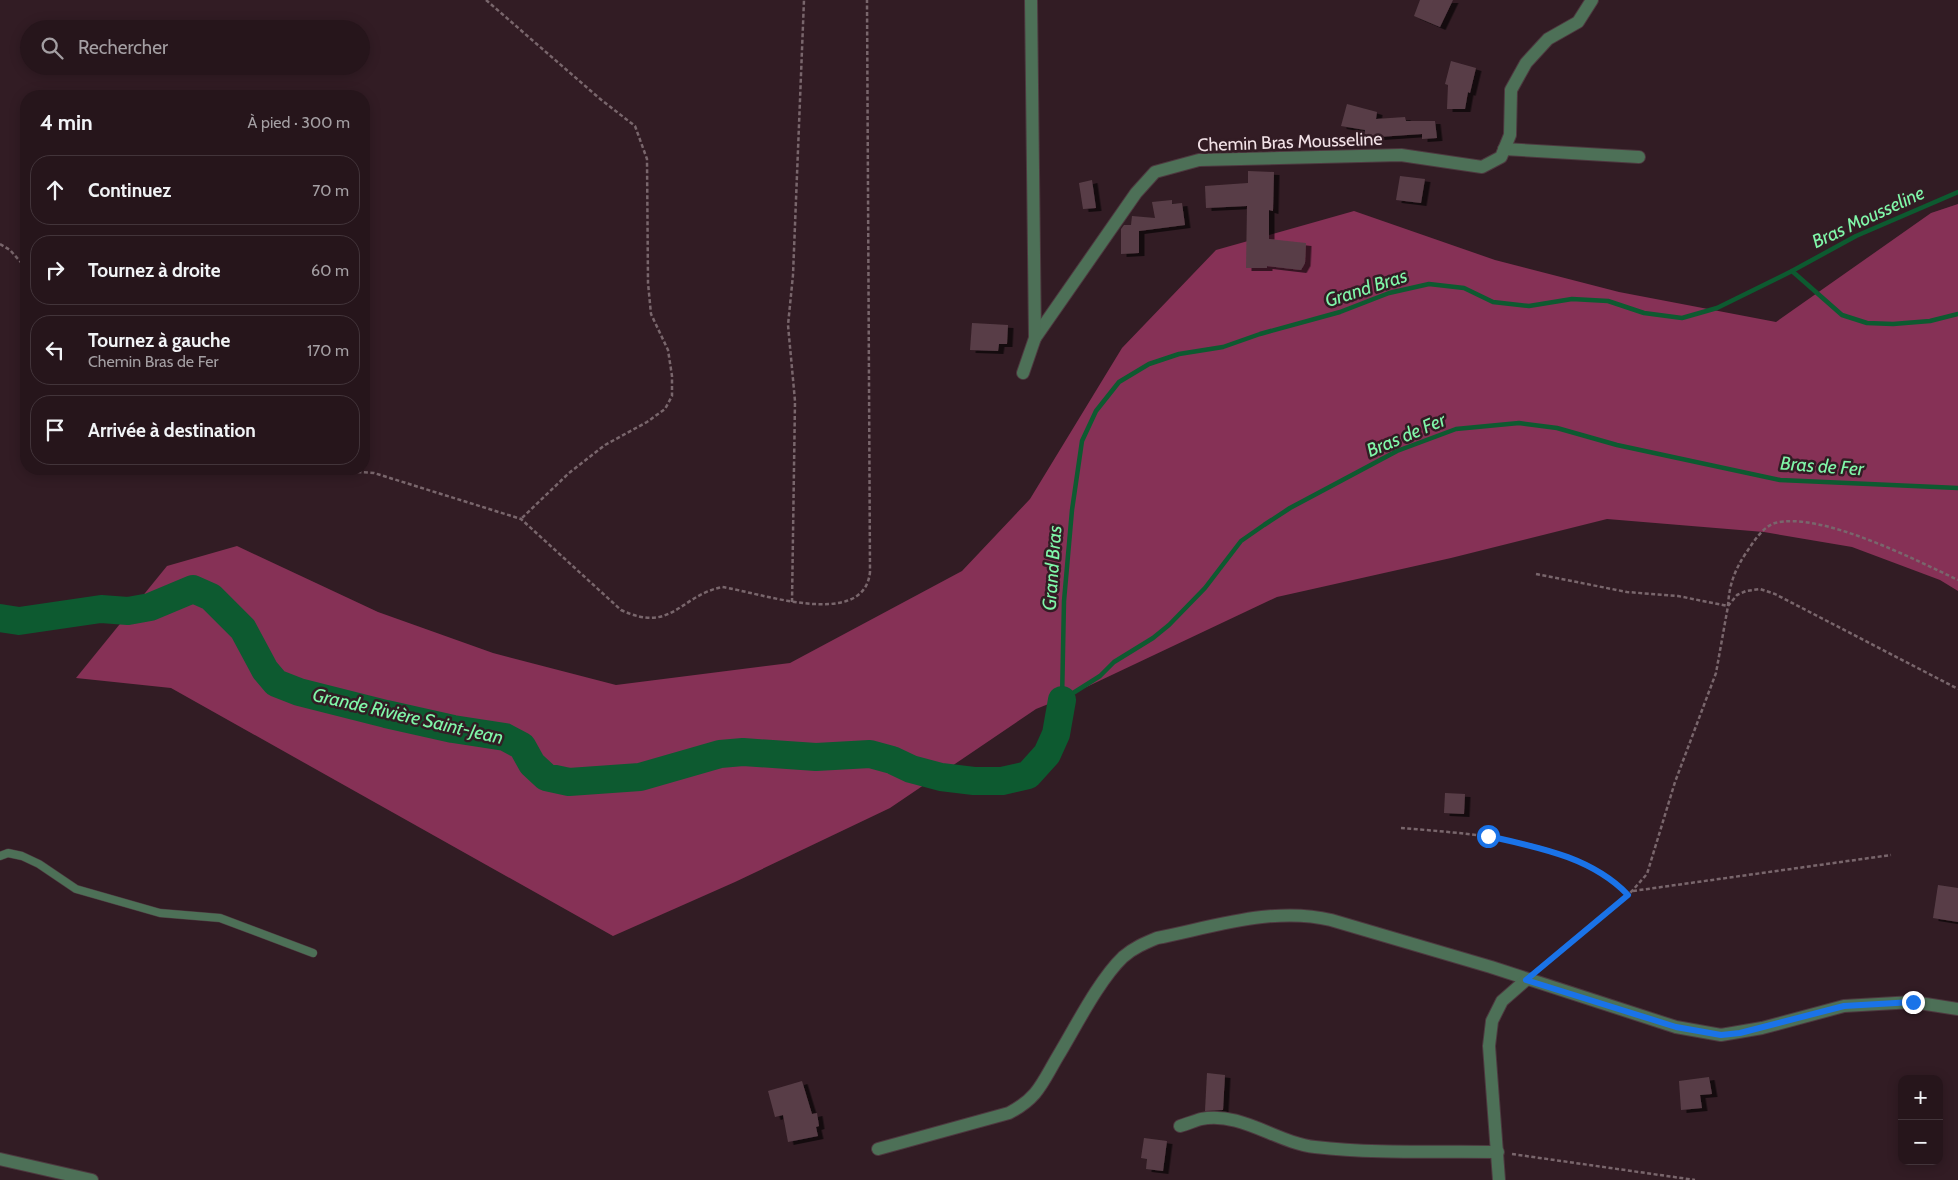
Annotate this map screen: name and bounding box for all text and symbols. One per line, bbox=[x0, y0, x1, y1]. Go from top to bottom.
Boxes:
search box bbox=[20, 20, 370, 75]
icon: search bbox=[38, 34, 66, 62]
text: Rechercher bbox=[78, 36, 168, 59]
text: 4 min bbox=[40, 110, 93, 135]
text: À pied · 300 m bbox=[248, 113, 350, 132]
street label: Chemin Bras Mousseline bbox=[1197, 128, 1383, 156]
icon: ahead bbox=[41, 176, 69, 204]
text: Continuez bbox=[88, 179, 171, 202]
text: 70 m bbox=[312, 181, 349, 200]
water label: Bras Mousseline bbox=[1808, 181, 1928, 253]
icon: right bbox=[41, 256, 69, 284]
text: Tournez à droite bbox=[88, 259, 221, 282]
text: 60 m bbox=[311, 261, 349, 280]
water label: Grand Bras bbox=[1322, 264, 1410, 312]
text: Tournez à gauche bbox=[88, 329, 230, 352]
icon: left bbox=[41, 336, 69, 364]
text: 170 m bbox=[307, 341, 349, 360]
text: Chemin Bras de Fer bbox=[88, 352, 219, 371]
water label: Bras de Fer bbox=[1363, 408, 1450, 462]
icon: arrive bbox=[41, 416, 69, 444]
text: Arrivée à destination bbox=[88, 419, 256, 442]
water label: Bras de Fer bbox=[1780, 452, 1866, 480]
water label: Grand Bras bbox=[1038, 525, 1066, 611]
water label: Grande Rivière Saint-Jean bbox=[310, 683, 506, 749]
route start bbox=[1477, 825, 1500, 848]
route end bbox=[1902, 991, 1925, 1014]
map controls bbox=[1898, 1075, 1943, 1165]
button: + bbox=[1898, 1075, 1943, 1120]
button: − bbox=[1898, 1120, 1943, 1165]

